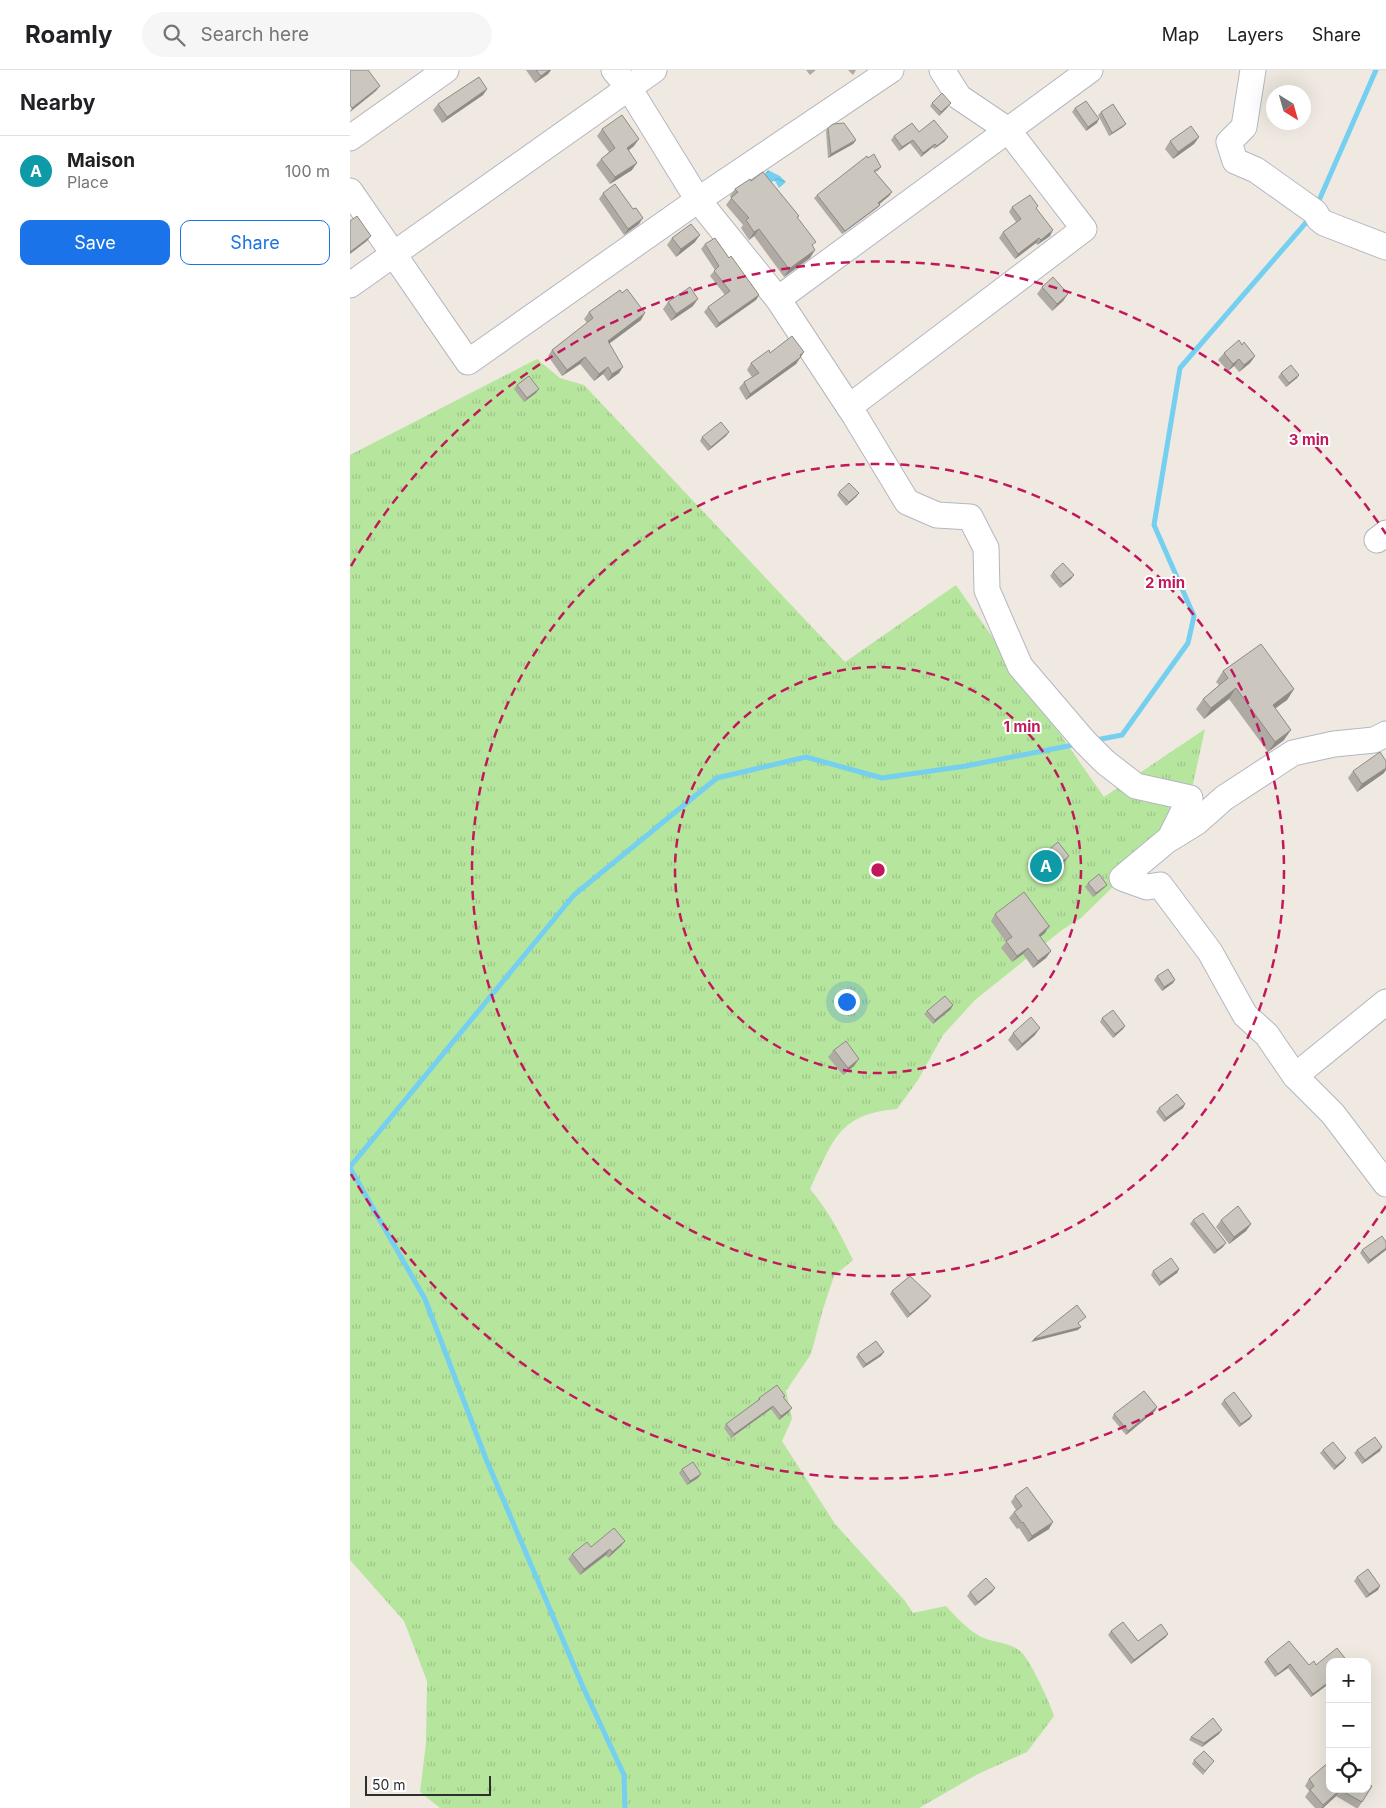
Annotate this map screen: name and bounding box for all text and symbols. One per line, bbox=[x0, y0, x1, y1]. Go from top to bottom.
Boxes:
search box bbox=[142, 12, 492, 57]
text: Roamly bbox=[25, 20, 112, 49]
icon: search bbox=[160, 21, 188, 49]
text: Search here bbox=[200, 23, 309, 46]
text: Map bbox=[1162, 24, 1199, 45]
text: Layers bbox=[1227, 24, 1284, 45]
text: Share bbox=[1312, 24, 1361, 45]
north arrow bbox=[1266, 85, 1311, 130]
text: Nearby bbox=[20, 90, 95, 115]
text: Maison bbox=[67, 149, 135, 172]
text: A bbox=[30, 161, 42, 181]
text: 100 m bbox=[285, 161, 330, 181]
text: Place bbox=[67, 172, 109, 192]
button: Save bbox=[20, 220, 170, 265]
button: Share bbox=[180, 220, 330, 265]
text: 3 min bbox=[1289, 430, 1329, 449]
text: 2 min bbox=[1145, 573, 1185, 592]
text: 1 min bbox=[1003, 717, 1041, 736]
pin: A bbox=[1030, 847, 1062, 885]
centre of rings bbox=[869, 861, 887, 879]
your location bbox=[834, 989, 860, 1015]
map controls bbox=[1326, 1658, 1371, 1793]
button: + bbox=[1326, 1658, 1371, 1703]
button: − bbox=[1326, 1703, 1371, 1748]
button: locate bbox=[1326, 1748, 1371, 1793]
scale bar bbox=[365, 1773, 491, 1796]
text: 50 m bbox=[372, 1776, 406, 1793]

